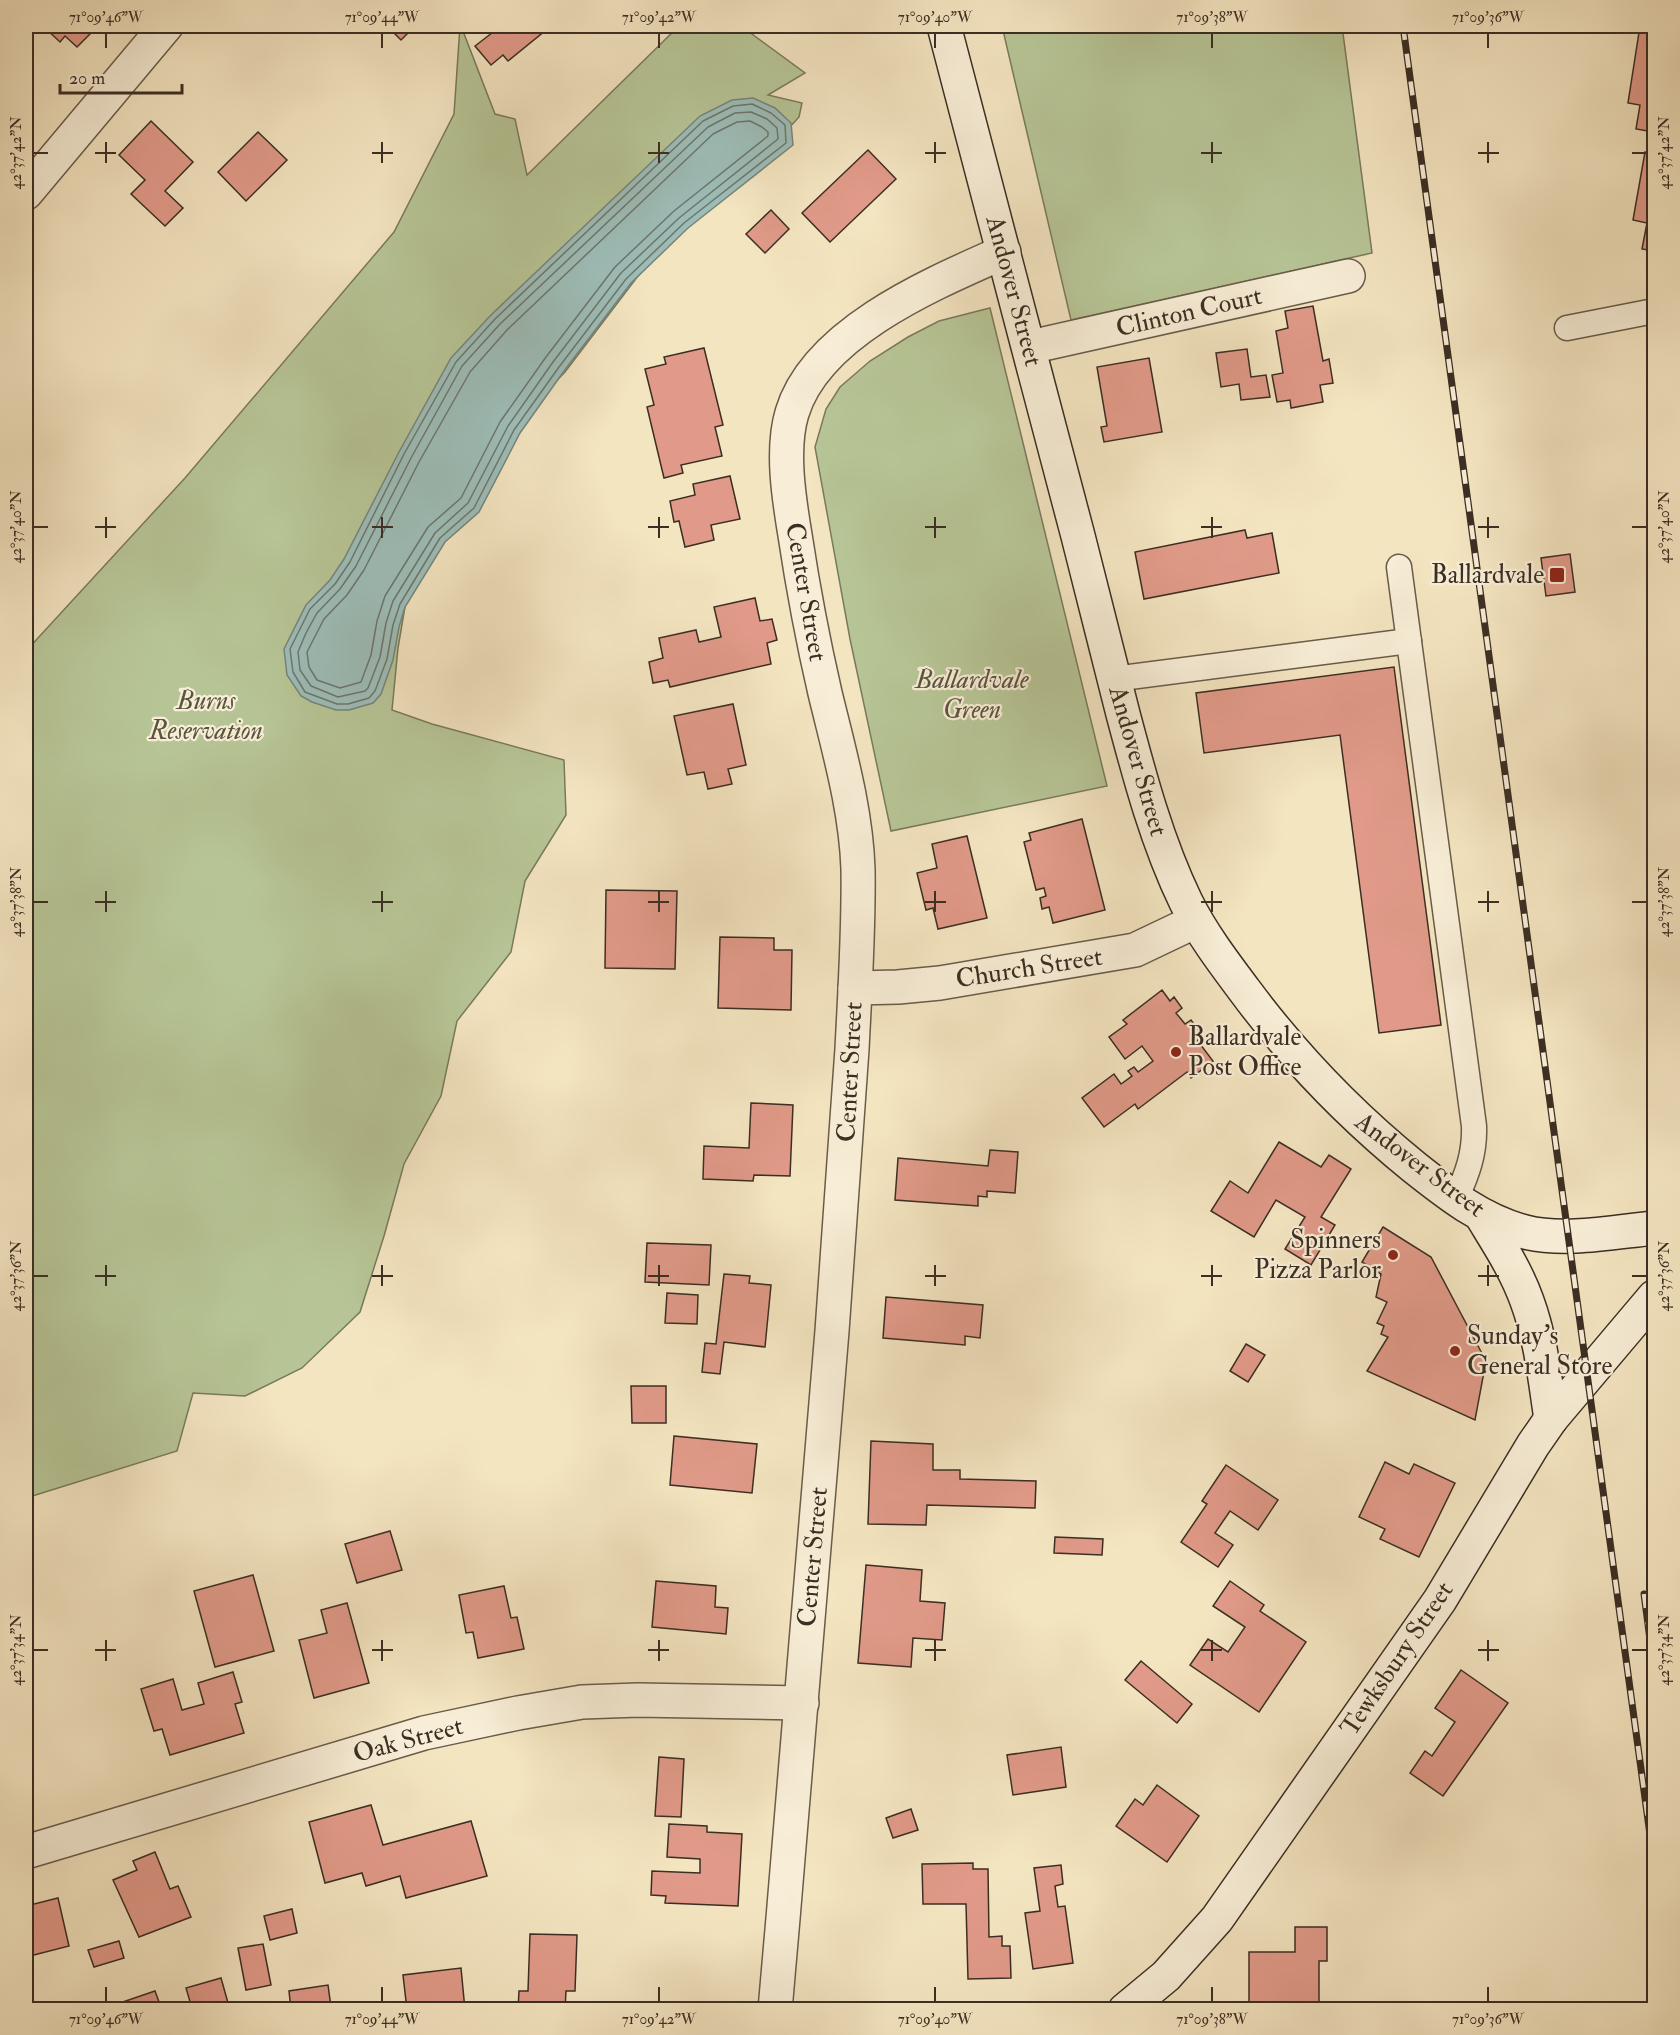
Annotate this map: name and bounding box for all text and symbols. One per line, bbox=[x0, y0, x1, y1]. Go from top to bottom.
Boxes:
text: 71°09'46"W bbox=[69, 8, 144, 27]
text: 71°09'44"W bbox=[345, 8, 420, 27]
text: 71°09'42"W bbox=[622, 8, 697, 27]
text: 71°09'40"W bbox=[898, 8, 973, 27]
text: 71°09'38"W bbox=[1176, 8, 1248, 27]
text: 71°09'36"W bbox=[1452, 8, 1525, 27]
scale bar bbox=[60, 57, 182, 95]
text: 20 m bbox=[69, 67, 105, 90]
text: 42°37'42"N bbox=[7, 116, 26, 190]
text: 42°37'42"N bbox=[1655, 116, 1674, 190]
street label: Andover Street bbox=[978, 211, 1049, 370]
street label: Clinton Court bbox=[1113, 280, 1265, 344]
text: 42°37'40"N bbox=[7, 490, 26, 564]
text: 42°37'40"N bbox=[1655, 490, 1674, 564]
street label: Center Street bbox=[778, 520, 834, 664]
place label: Ballardvale bbox=[1431, 559, 1544, 591]
marker: Ballardvale bbox=[1548, 566, 1566, 584]
park label: Ballardvale Green bbox=[913, 664, 1029, 726]
street label: Andover Street bbox=[1101, 681, 1175, 840]
park label: Burns Reservation bbox=[148, 685, 263, 747]
text: 42°37'38"N bbox=[7, 866, 26, 937]
text: 42°37'38"N bbox=[1655, 866, 1674, 937]
street label: Church Street bbox=[954, 941, 1104, 995]
street label: Center Street bbox=[830, 1001, 870, 1143]
place label: Ballardvale Post Office bbox=[1188, 1021, 1301, 1083]
marker: Ballardvale Post Office bbox=[1169, 1045, 1183, 1059]
street label: Andover Street bbox=[1348, 1105, 1491, 1224]
place label: Spinners Pizza Parlor bbox=[1254, 1224, 1381, 1286]
text: 42°37'36"N bbox=[7, 1240, 26, 1311]
text: 42°37'36"N bbox=[1655, 1240, 1674, 1311]
marker: Spinners Pizza Parlor bbox=[1386, 1248, 1400, 1262]
place label: Sunday's General Store bbox=[1467, 1320, 1612, 1382]
marker: Sunday's General Store bbox=[1448, 1344, 1462, 1358]
street label: Center Street bbox=[791, 1486, 835, 1628]
street label: Tewksbury Street bbox=[1334, 1576, 1460, 1742]
text: 42°37'34"N bbox=[7, 1614, 26, 1686]
text: 42°37'34"N bbox=[1655, 1614, 1674, 1686]
street label: Oak Street bbox=[350, 1710, 466, 1770]
text: 71°09'46"W bbox=[69, 2010, 144, 2029]
text: 71°09'44"W bbox=[345, 2010, 420, 2029]
text: 71°09'42"W bbox=[622, 2010, 697, 2029]
text: 71°09'40"W bbox=[898, 2010, 973, 2029]
text: 71°09'38"W bbox=[1176, 2010, 1248, 2029]
text: 71°09'36"W bbox=[1452, 2010, 1525, 2029]

